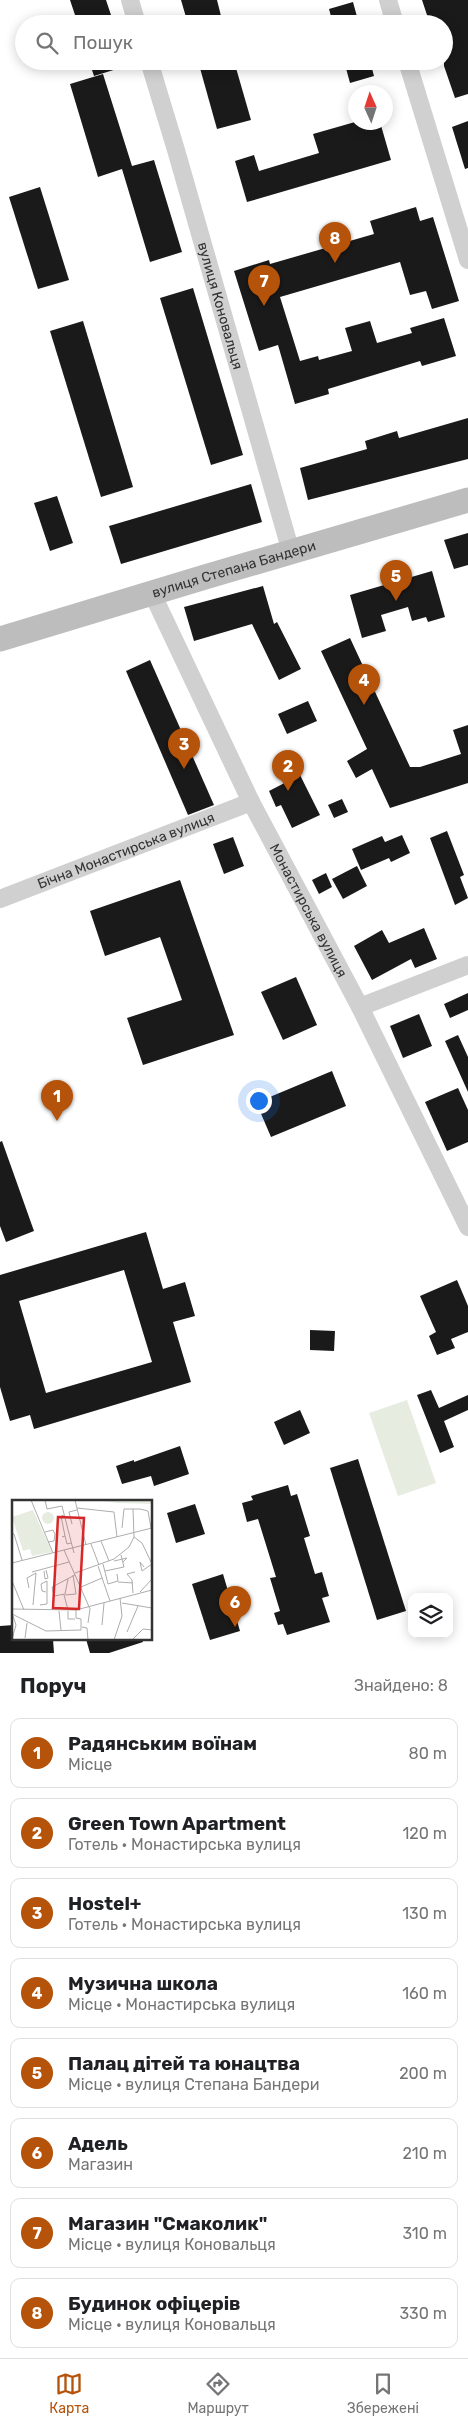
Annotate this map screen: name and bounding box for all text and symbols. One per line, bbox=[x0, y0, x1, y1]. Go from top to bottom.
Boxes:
search box bbox=[15, 15, 453, 70]
icon: search bbox=[33, 29, 61, 57]
text: Пошук bbox=[73, 31, 133, 54]
north arrow bbox=[348, 85, 393, 130]
pin: 8 bbox=[319, 222, 351, 263]
street label: вулиця Коновальця bbox=[194, 240, 246, 372]
pin: 7 bbox=[248, 265, 280, 306]
street label: вулиця Степана Бандери bbox=[150, 537, 318, 602]
pin: 5 bbox=[380, 560, 412, 601]
pin: 4 bbox=[348, 664, 380, 705]
pin: 3 bbox=[168, 728, 200, 769]
pin: 2 bbox=[272, 750, 304, 791]
street label: Бічна Монастирська вулиця bbox=[35, 809, 217, 893]
street label: Монастирська вулиця bbox=[266, 841, 351, 980]
pin: 1 bbox=[41, 1080, 73, 1121]
your location bbox=[246, 1088, 272, 1114]
inset map bbox=[12, 1500, 152, 1640]
pin: 6 bbox=[219, 1586, 251, 1627]
map controls bbox=[408, 1593, 453, 1638]
button: layers bbox=[408, 1593, 453, 1638]
text: Поруч bbox=[20, 1673, 86, 1698]
text: Знайдено: 8 bbox=[354, 1676, 448, 1695]
text: Радянським воїнам bbox=[68, 1732, 257, 1755]
text: 1 bbox=[33, 1744, 41, 1763]
text: 80 m bbox=[409, 1744, 447, 1763]
text: Місце bbox=[68, 1755, 112, 1774]
text: Green Town Apartment bbox=[68, 1812, 286, 1835]
text: 2 bbox=[32, 1824, 42, 1843]
text: 120 m bbox=[402, 1824, 447, 1843]
text: Готель · Монастирська вулиця bbox=[68, 1835, 301, 1854]
text: Hostel+ bbox=[68, 1892, 141, 1915]
text: 3 bbox=[32, 1904, 42, 1923]
text: 130 m bbox=[402, 1904, 447, 1923]
text: Готель · Монастирська вулиця bbox=[68, 1915, 301, 1934]
text: Музична школа bbox=[68, 1972, 218, 1995]
text: 4 bbox=[32, 1984, 42, 2003]
text: 160 m bbox=[402, 1984, 447, 2003]
text: Місце · Монастирська вулиця bbox=[68, 1995, 295, 2014]
text: Палац дітей та юнацтва bbox=[68, 2052, 300, 2075]
text: 5 bbox=[32, 2064, 42, 2083]
text: 200 m bbox=[399, 2064, 447, 2083]
text: Місце · вулиця Степана Бандери bbox=[68, 2075, 319, 2094]
text: Адель bbox=[68, 2132, 128, 2155]
text: 6 bbox=[32, 2144, 42, 2163]
text: 210 m bbox=[402, 2144, 447, 2163]
text: Магазин bbox=[68, 2155, 133, 2174]
text: Магазин "Смаколик" bbox=[68, 2212, 267, 2235]
text: 7 bbox=[32, 2224, 42, 2243]
text: 310 m bbox=[403, 2224, 447, 2243]
text: Місце · вулиця Коновальця bbox=[68, 2235, 276, 2254]
text: Будинок офіцерів bbox=[68, 2292, 241, 2315]
text: 8 bbox=[32, 2304, 42, 2323]
text: 330 m bbox=[399, 2304, 447, 2323]
text: Місце · вулиця Коновальця bbox=[68, 2315, 276, 2334]
tab: Карта bbox=[49, 2370, 89, 2417]
tab: Маршрут bbox=[188, 2370, 249, 2417]
tab: Збережені bbox=[347, 2370, 419, 2417]

